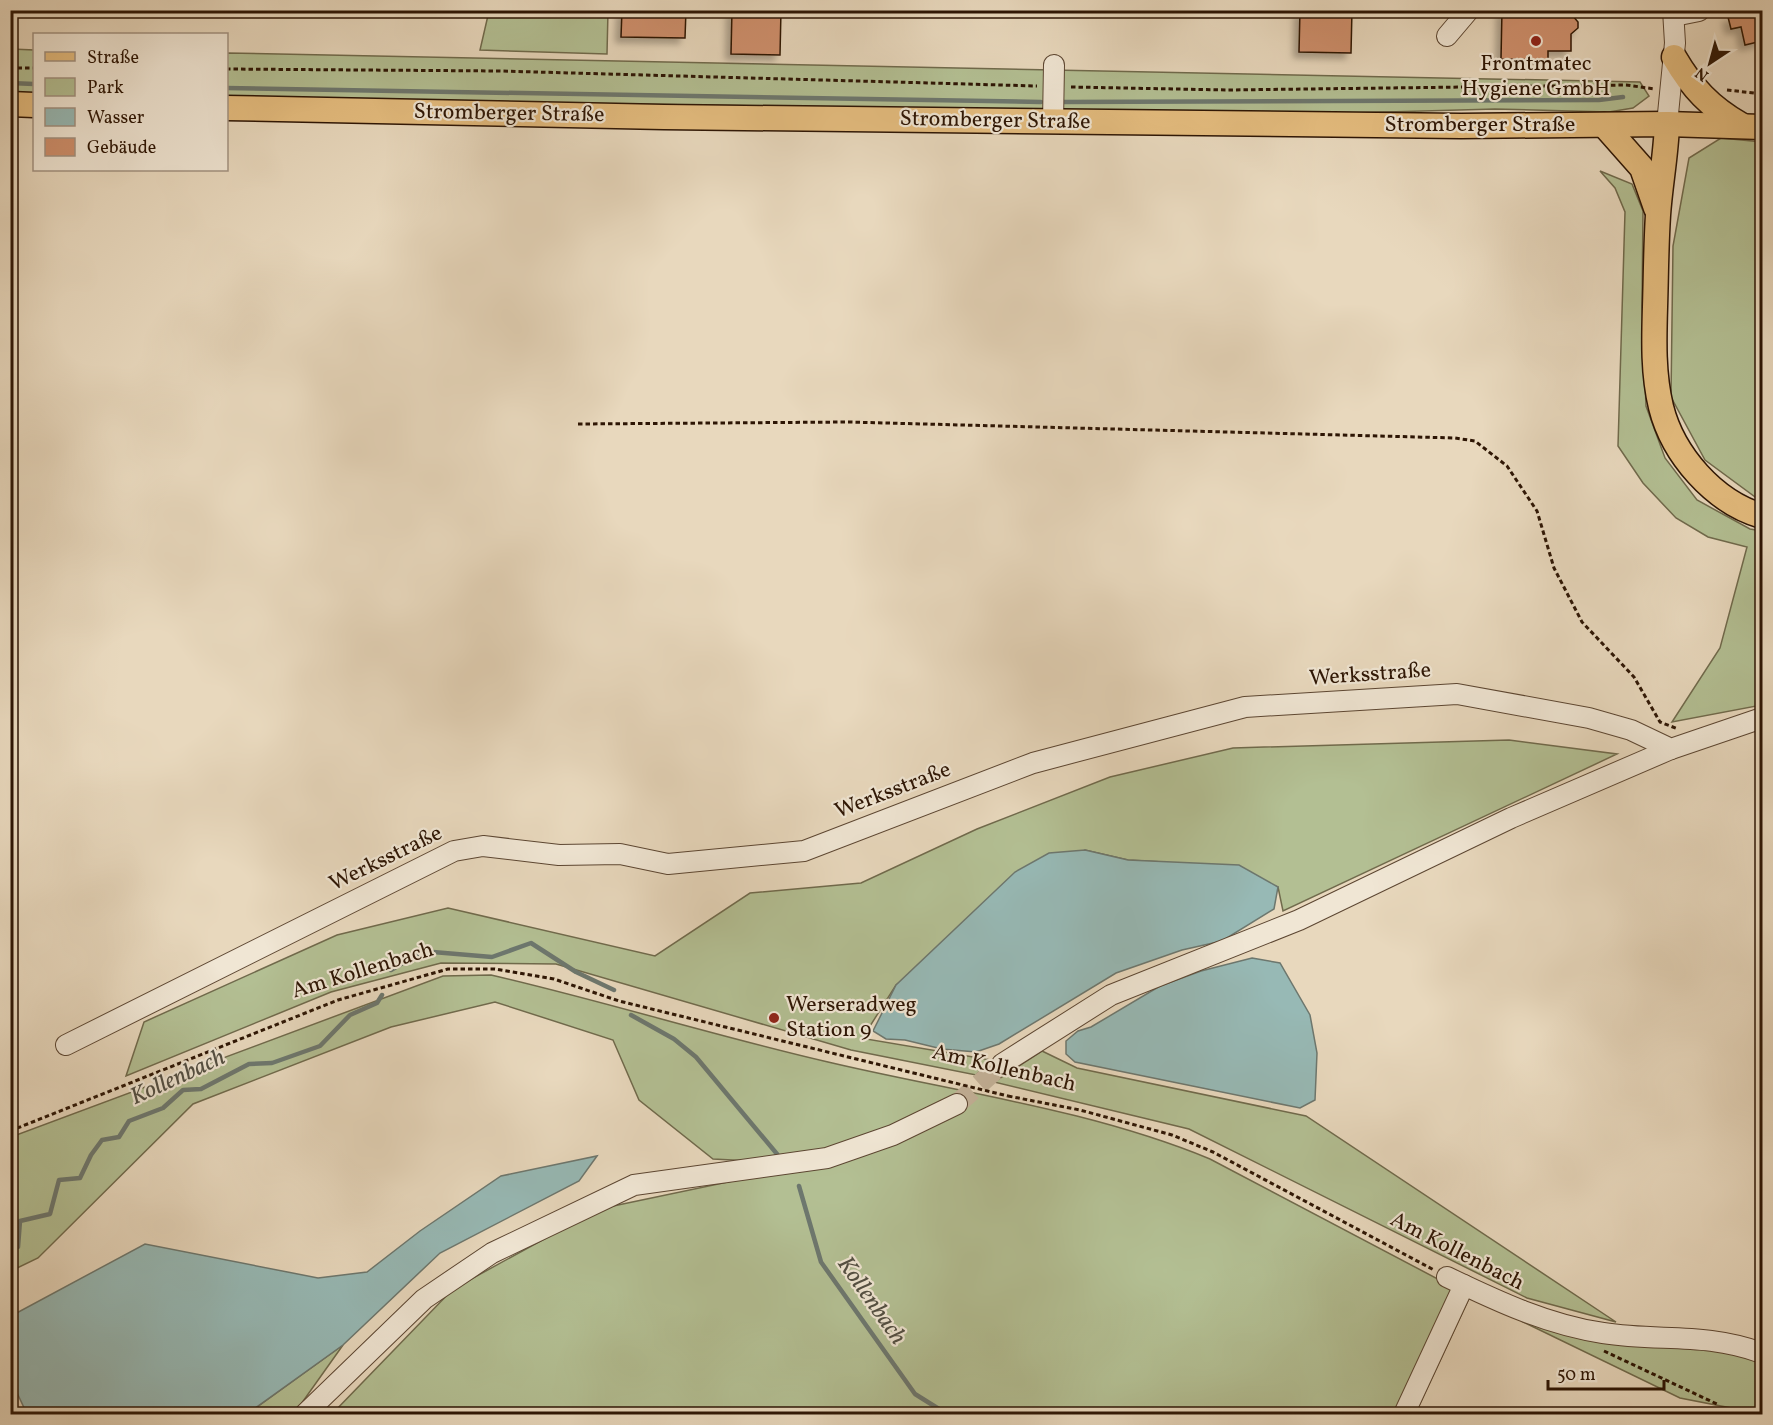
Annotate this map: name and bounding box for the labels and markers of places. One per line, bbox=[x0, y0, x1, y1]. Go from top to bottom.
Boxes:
marker: Frontmatec Hygiene GmbH bbox=[1529, 34, 1543, 48]
place label: Frontmatec Hygiene GmbH bbox=[1462, 49, 1610, 105]
place label: Werseradweg Station 9 bbox=[786, 990, 917, 1046]
marker: Werseradweg Station 9 bbox=[767, 1011, 781, 1025]

